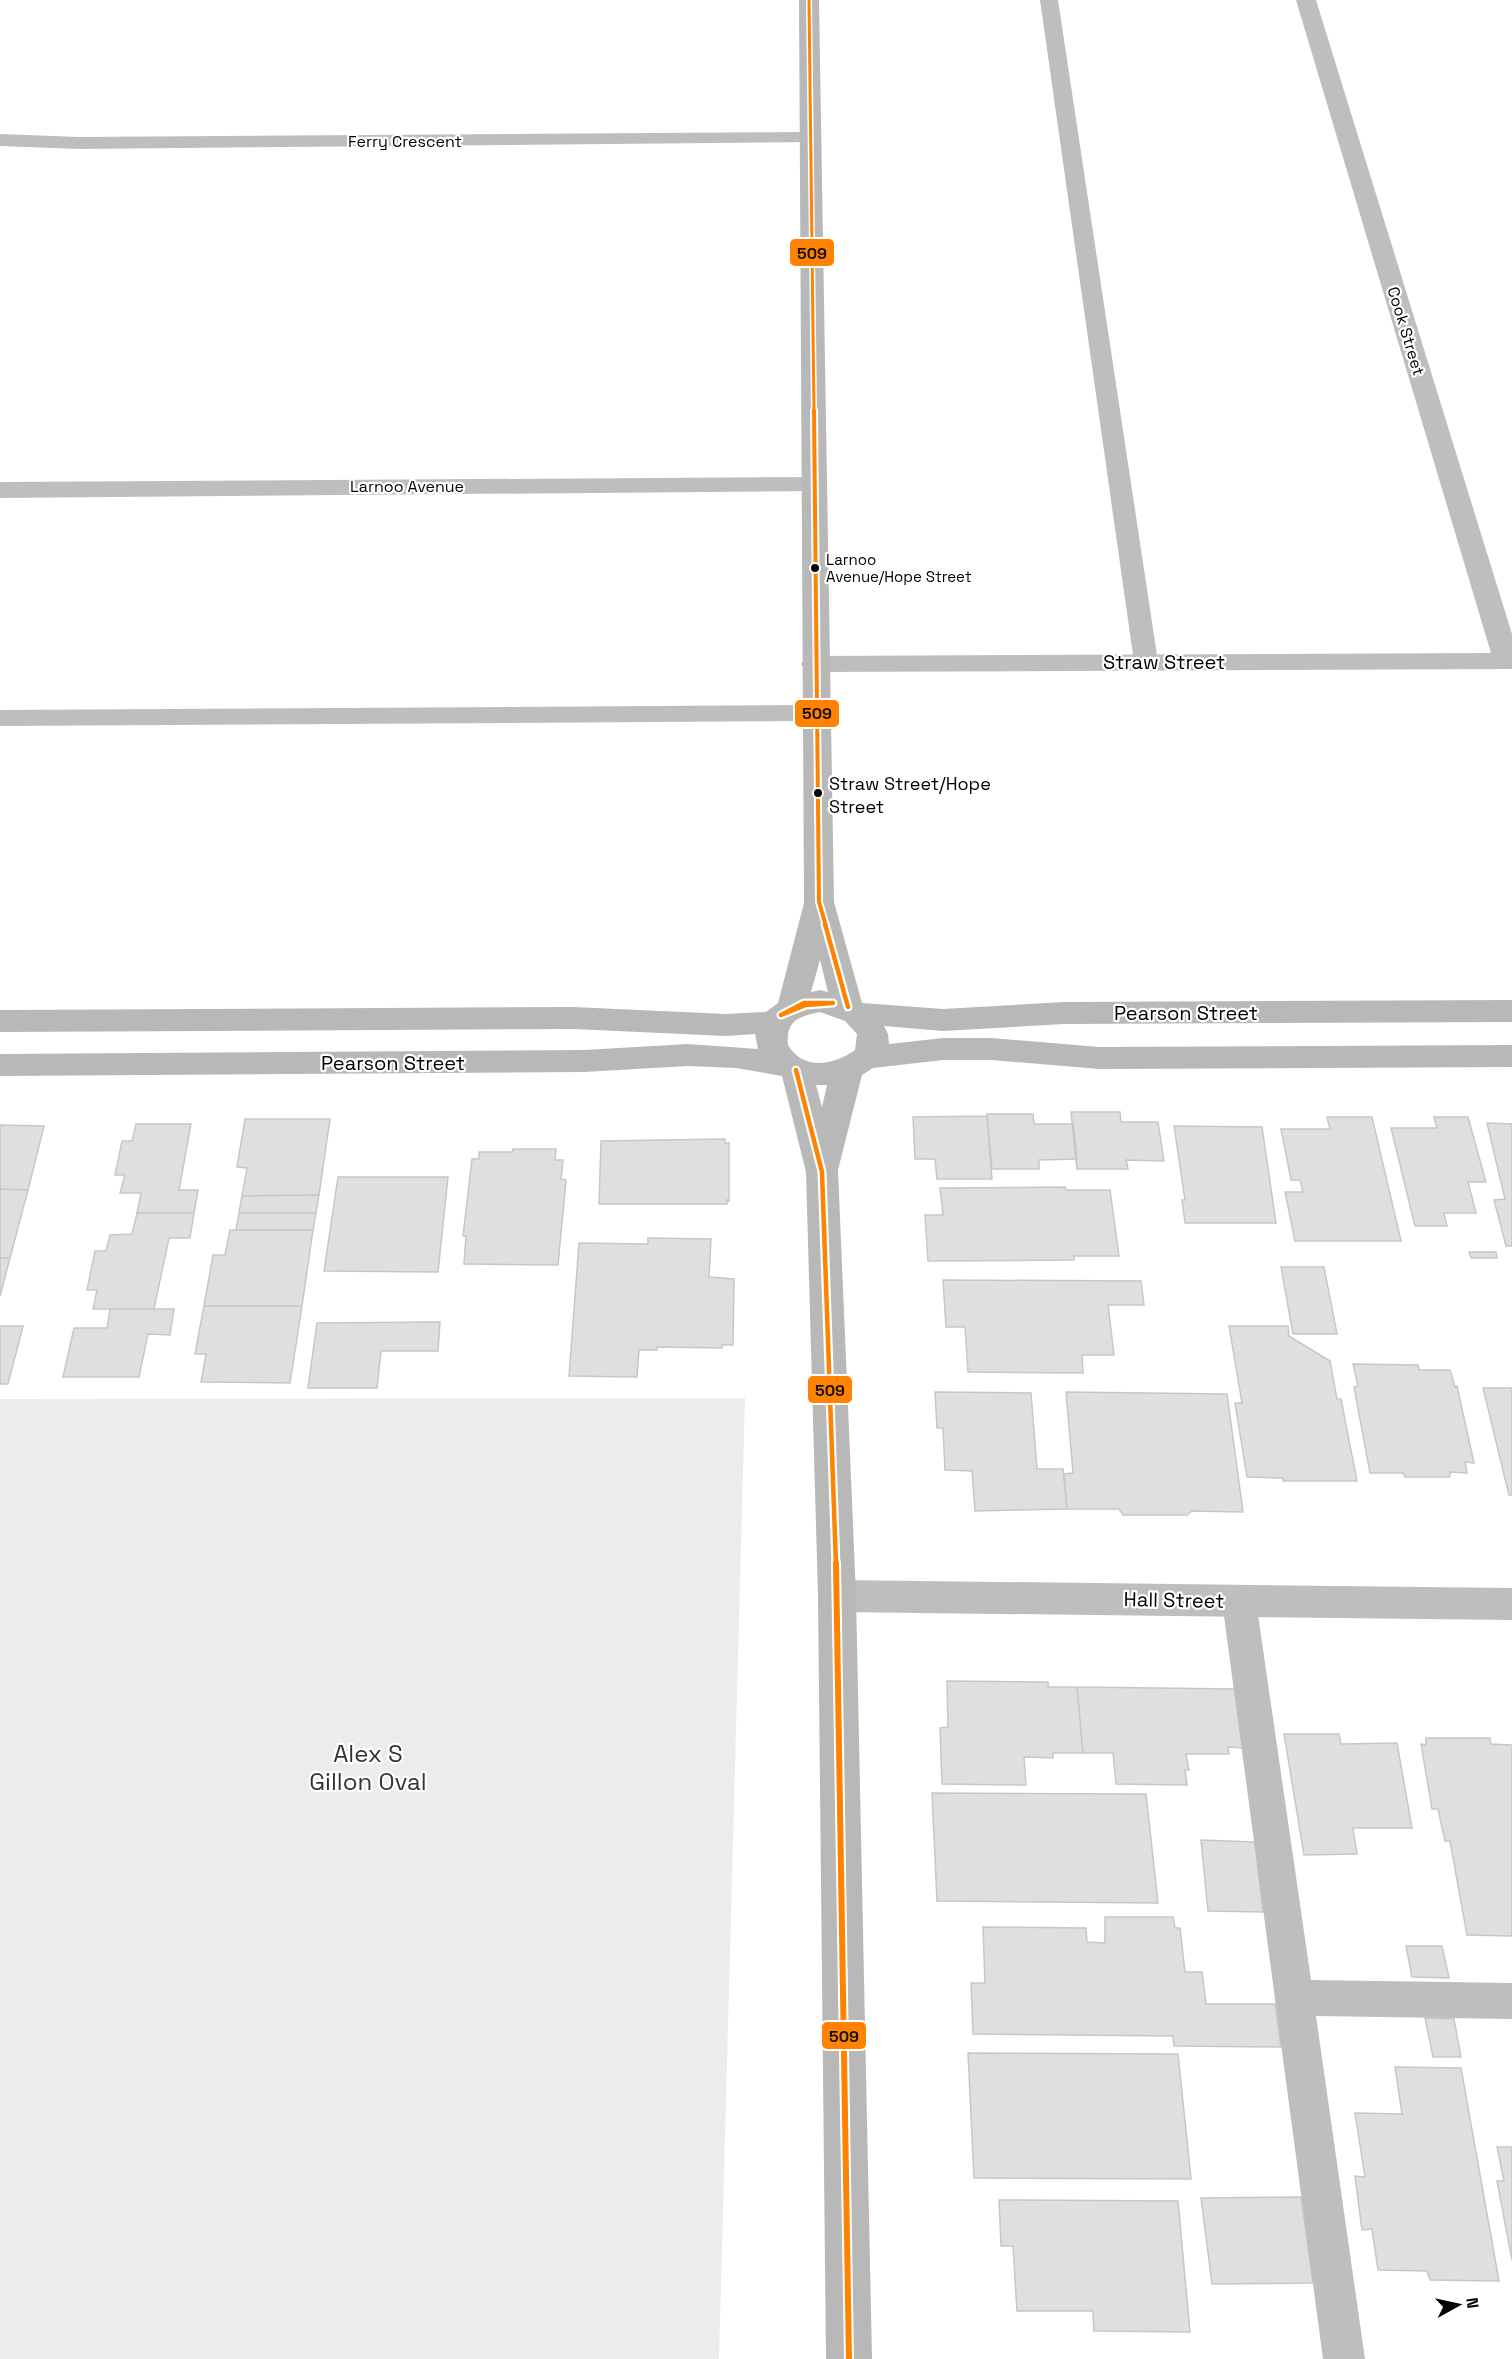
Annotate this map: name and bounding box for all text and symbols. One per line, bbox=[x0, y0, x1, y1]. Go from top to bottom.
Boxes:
street label: Ferry Crescent bbox=[348, 131, 462, 152]
line badge: 509 bbox=[789, 238, 835, 267]
text: 509 bbox=[797, 243, 827, 264]
street label: Cook Street bbox=[1383, 284, 1429, 378]
street label: Larnoo Avenue bbox=[350, 476, 464, 497]
place label: Larnoo Avenue/Hope Street bbox=[826, 550, 972, 586]
marker: Larnoo Avenue/Hope Street bbox=[809, 562, 821, 574]
street label: Straw Street bbox=[1103, 649, 1225, 675]
line badge: 509 bbox=[794, 699, 840, 728]
text: 509 bbox=[802, 703, 832, 724]
place label: Straw Street/Hope Street bbox=[829, 772, 991, 818]
marker: Straw Street/Hope Street bbox=[812, 787, 824, 799]
street label: Pearson Street bbox=[1114, 1000, 1258, 1026]
street label: Pearson Street bbox=[321, 1050, 465, 1076]
line badge: 509 bbox=[807, 1375, 853, 1404]
text: 509 bbox=[815, 1380, 845, 1401]
street label: Hall Street bbox=[1123, 1586, 1225, 1614]
park label: Alex S Gillon Oval bbox=[309, 1738, 427, 1797]
line badge: 509 bbox=[821, 2021, 867, 2050]
text: 509 bbox=[829, 2026, 859, 2047]
north arrow bbox=[1428, 2275, 1488, 2335]
text: N bbox=[1461, 2296, 1484, 2310]

